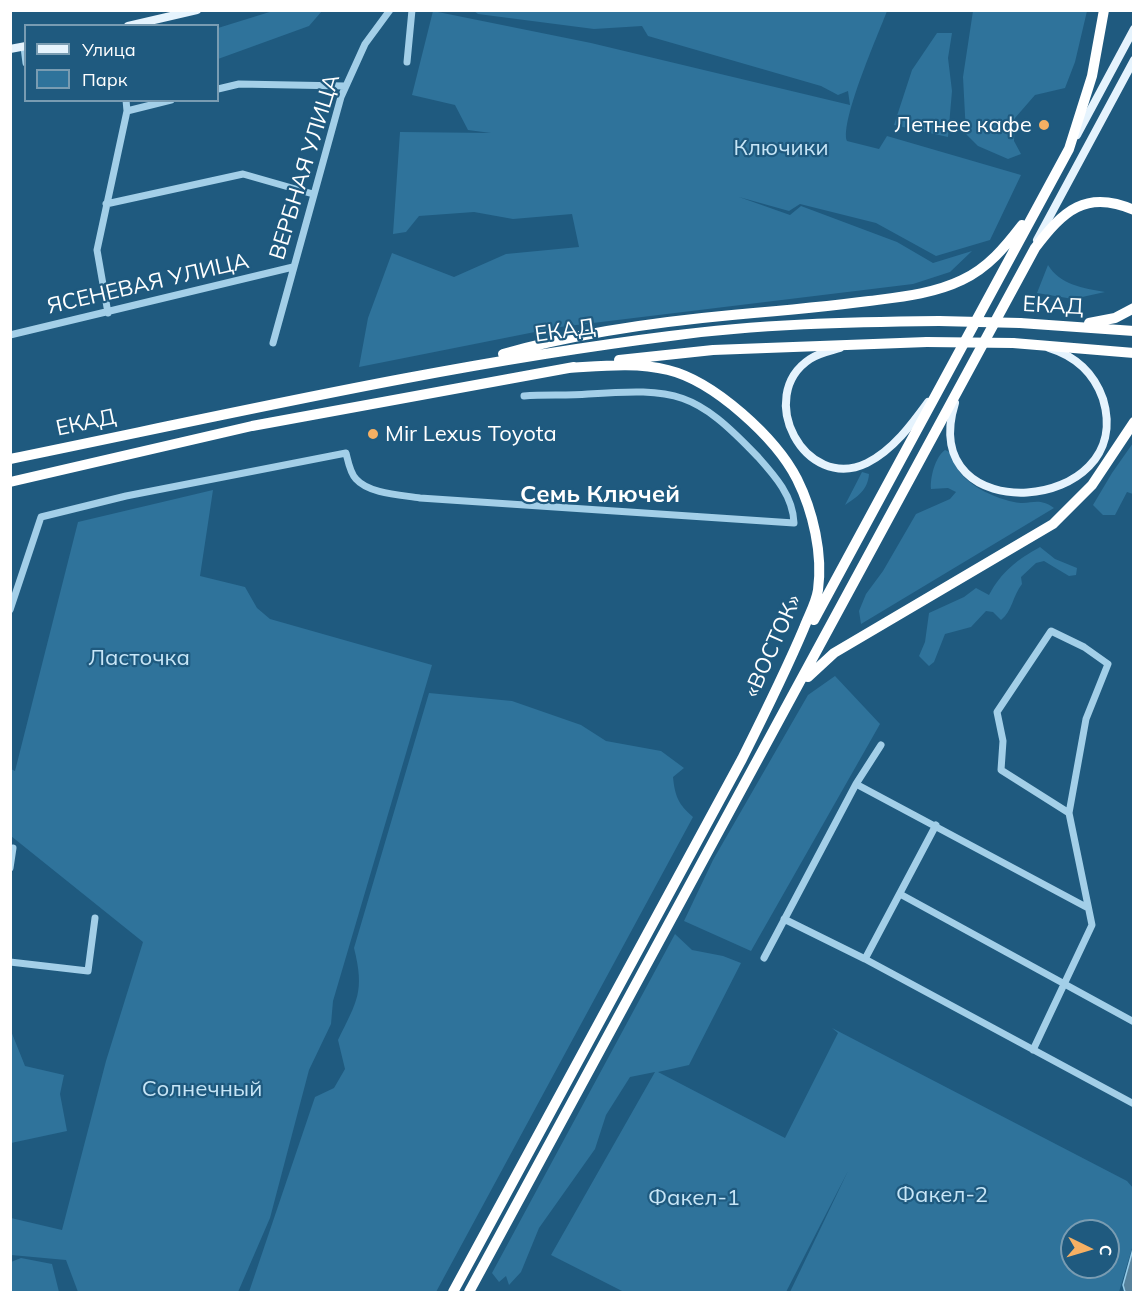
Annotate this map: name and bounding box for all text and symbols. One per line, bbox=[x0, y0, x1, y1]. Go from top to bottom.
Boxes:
legend bbox=[24, 24, 219, 102]
text: Улица bbox=[82, 38, 136, 61]
text: Парк bbox=[82, 68, 127, 91]
street label: ВЕРБНАЯ УЛИЦА bbox=[264, 71, 346, 263]
place label: Летнее кафе bbox=[894, 112, 1032, 138]
marker: Летнее кафе bbox=[1037, 118, 1051, 132]
park label: Ключики bbox=[733, 135, 829, 161]
street label: ЯСЕНЕВАЯ УЛИЦА bbox=[45, 248, 251, 320]
street label: ЕКАД bbox=[1022, 291, 1084, 321]
street label: ЕКАД bbox=[533, 314, 597, 348]
street label: ЕКАД bbox=[54, 404, 118, 442]
place label: Mir Lexus Toyota bbox=[385, 421, 557, 447]
marker: Mir Lexus Toyota bbox=[366, 427, 380, 441]
district label: Семь Ключей bbox=[520, 481, 680, 509]
street label: «ВОСТОК» bbox=[739, 590, 807, 702]
park label: Ласточка bbox=[88, 645, 190, 671]
park label: Солнечный bbox=[142, 1076, 262, 1102]
park label: Факел-2 bbox=[896, 1182, 988, 1208]
park label: Факел-1 bbox=[648, 1185, 740, 1211]
north arrow bbox=[1060, 1219, 1120, 1279]
text: С bbox=[1095, 1244, 1116, 1257]

